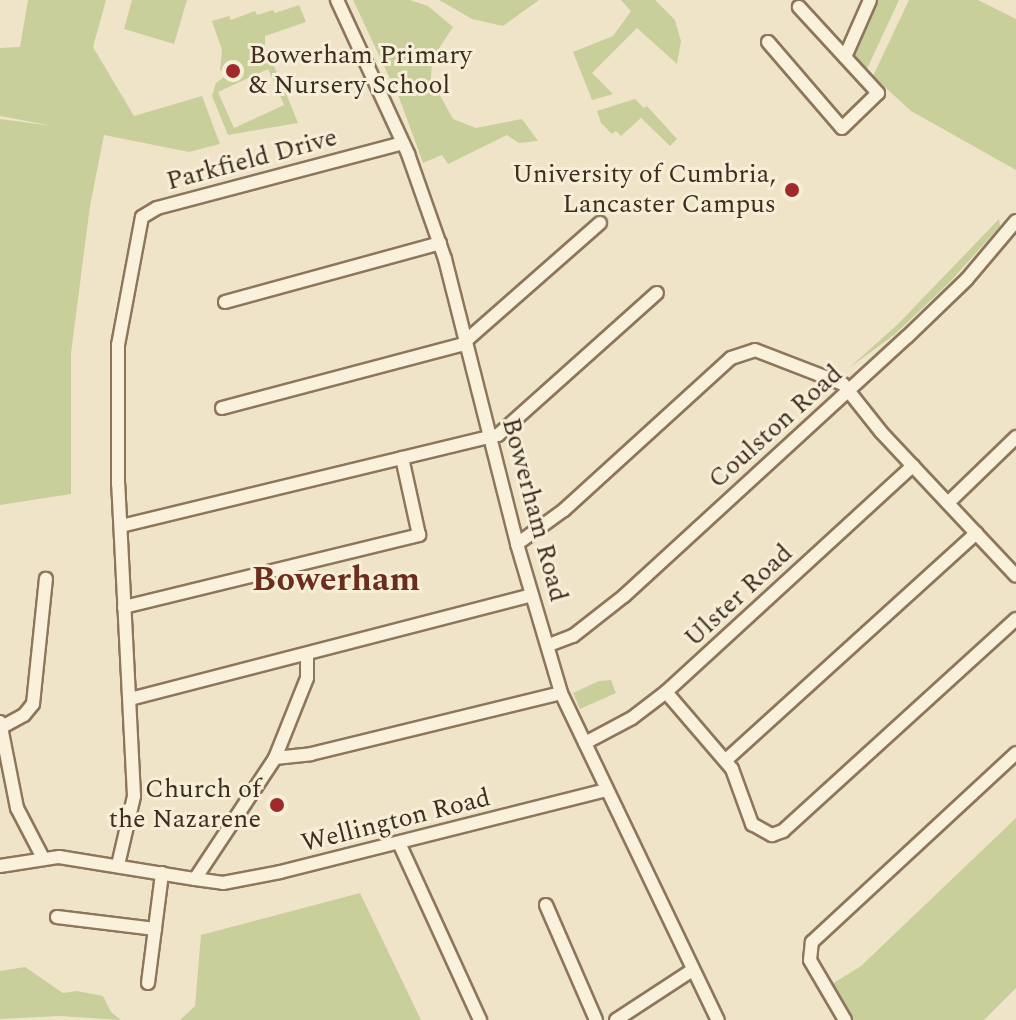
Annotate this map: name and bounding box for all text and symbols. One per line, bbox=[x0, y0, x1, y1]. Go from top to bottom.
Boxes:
place label: Bowerham Primary & Nursery School bbox=[249, 40, 472, 102]
marker: Bowerham Primary & Nursery School bbox=[224, 62, 242, 80]
street label: Parkfield Drive bbox=[163, 122, 341, 198]
place label: University of Cumbria, Lancaster Campus bbox=[512, 159, 776, 220]
marker: University of Cumbria, Lancaster Campus bbox=[783, 181, 801, 199]
street label: Coulston Road bbox=[703, 359, 849, 495]
street label: Bowerham Road bbox=[494, 415, 574, 605]
street label: Ulster Road bbox=[678, 538, 800, 654]
district label: Bowerham bbox=[252, 561, 420, 601]
place label: Church of the Nazarene bbox=[109, 774, 261, 836]
street label: Wellington Road bbox=[298, 782, 494, 860]
marker: Church of the Nazarene bbox=[268, 796, 286, 814]

